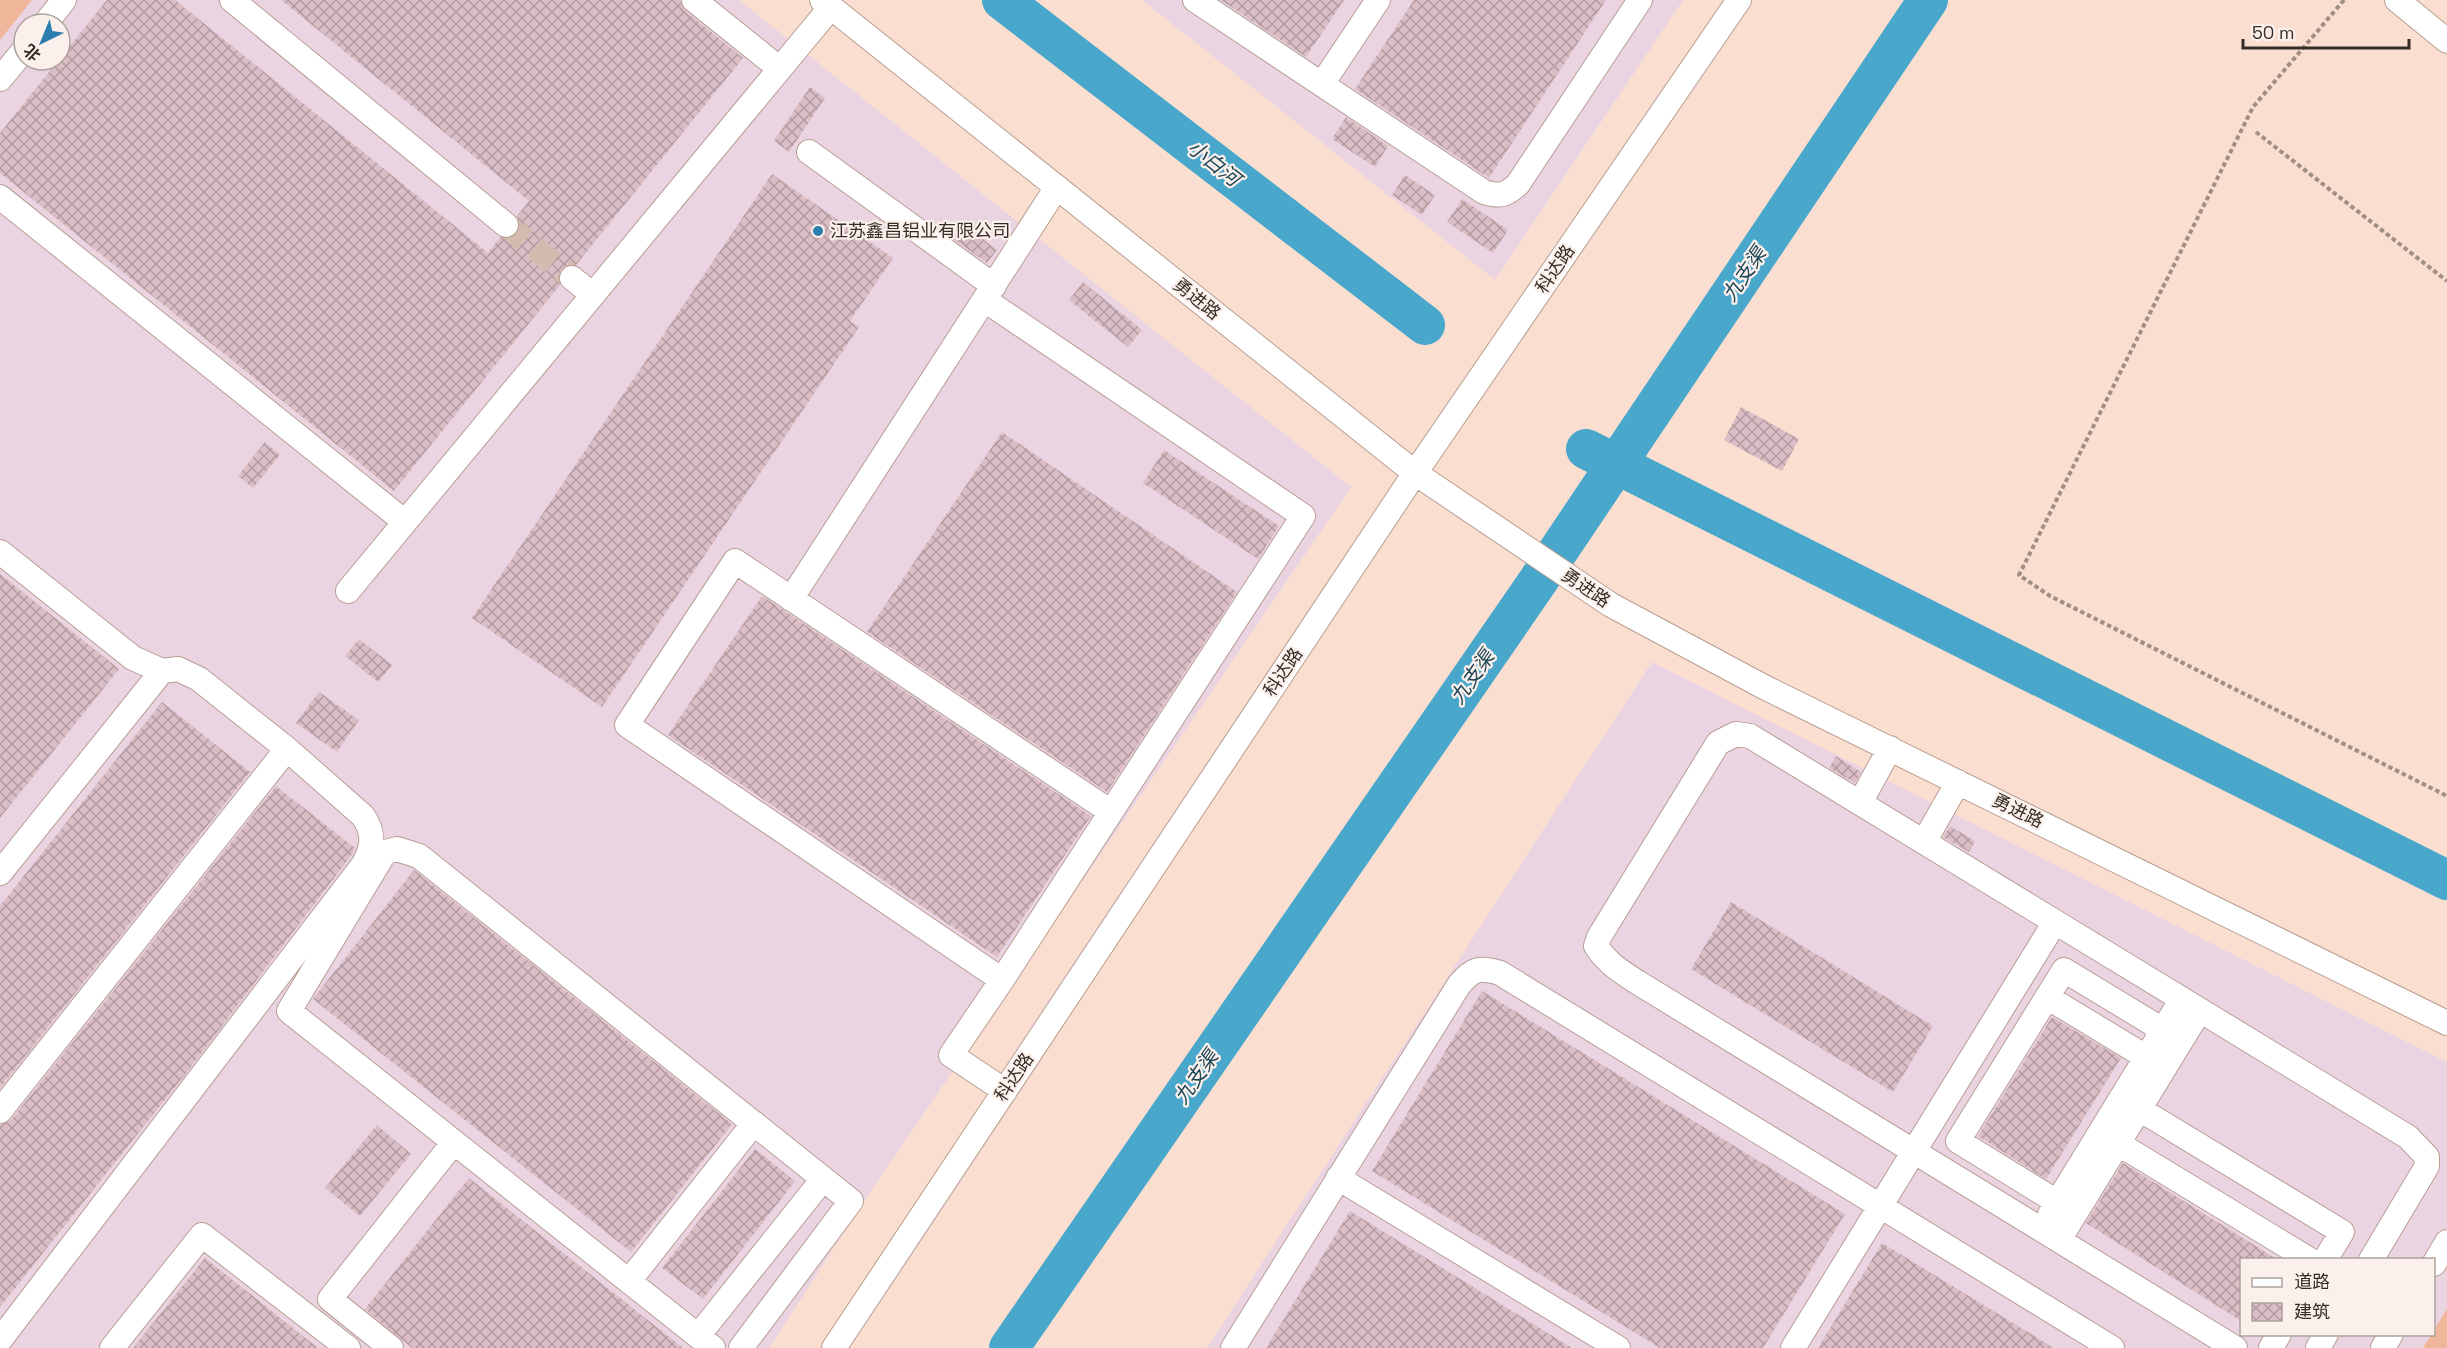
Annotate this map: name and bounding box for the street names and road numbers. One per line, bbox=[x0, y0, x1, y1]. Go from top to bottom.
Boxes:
street label: 科达路 bbox=[1530, 240, 1579, 298]
street label: 勇进路 bbox=[1169, 273, 1226, 325]
street label: 勇进路 bbox=[1557, 563, 1615, 612]
street label: 科达路 bbox=[1258, 643, 1307, 701]
street label: 勇进路 bbox=[1989, 788, 2048, 833]
street label: 科达路 bbox=[989, 1048, 1038, 1106]

